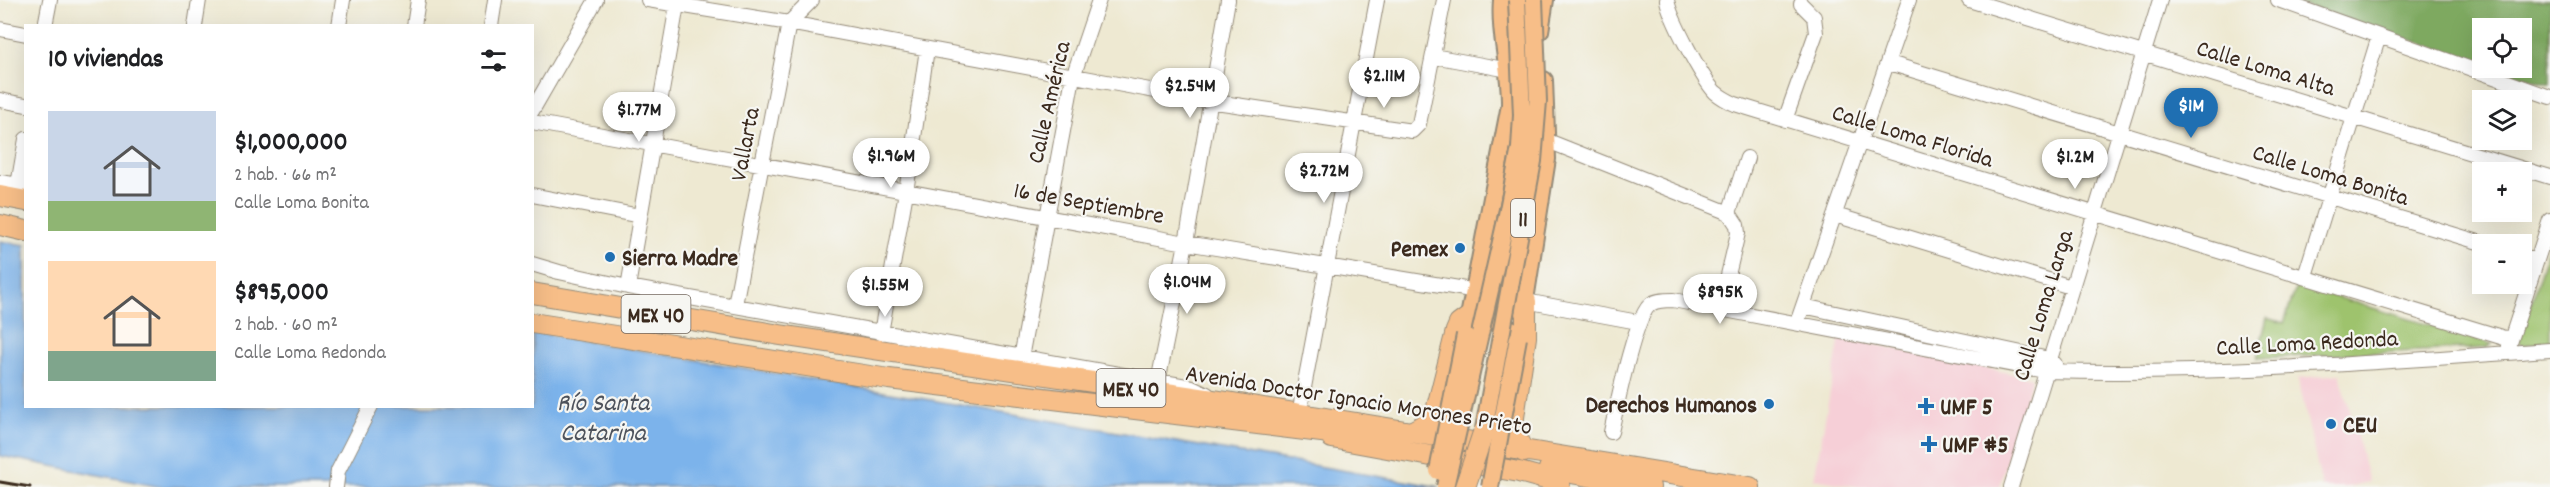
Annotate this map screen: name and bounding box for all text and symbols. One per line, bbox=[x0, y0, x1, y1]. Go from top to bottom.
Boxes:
map controls bbox=[2472, 18, 2532, 294]
button: locate bbox=[2472, 18, 2532, 78]
street label: Calle Loma Alta bbox=[2192, 33, 2339, 107]
street label: Calle América bbox=[1020, 37, 1082, 167]
text: 10 viviendas bbox=[48, 42, 164, 79]
icon: filters bbox=[477, 44, 510, 77]
pin: $2.11M bbox=[1335, 58, 1433, 109]
text: $2.11M bbox=[1363, 63, 1405, 91]
pin: $2.54M bbox=[1141, 68, 1239, 119]
text: $2.54M bbox=[1164, 73, 1216, 101]
pin: $1M bbox=[2162, 88, 2220, 139]
button: layers bbox=[2472, 90, 2532, 150]
pin: $1.77M bbox=[590, 92, 688, 143]
text: $1M bbox=[2178, 93, 2204, 121]
text: $1.77M bbox=[617, 97, 661, 125]
street label: Calle Loma Florida bbox=[1827, 97, 1998, 179]
street label: Vallarta bbox=[723, 104, 771, 184]
text: $1,000,000 bbox=[234, 125, 348, 162]
icon: home bbox=[96, 135, 168, 207]
street label: Calle Loma Bonita bbox=[2248, 137, 2413, 217]
pin: $1.96M bbox=[842, 138, 940, 189]
pin: $1.2M bbox=[2033, 139, 2117, 190]
text: $1.96M bbox=[867, 143, 915, 171]
text: $1.2M bbox=[2056, 144, 2094, 172]
pin: $2.72M bbox=[1275, 153, 1373, 204]
text: $2.72M bbox=[1299, 158, 1349, 186]
text: 2 hab. · 66 m² bbox=[234, 162, 337, 190]
button: + bbox=[2472, 162, 2532, 222]
street label: 16 de Septiembre bbox=[1011, 175, 1166, 235]
text: Calle Loma Bonita bbox=[234, 190, 369, 218]
road number: 11 bbox=[1511, 199, 1535, 237]
street label: Calle Loma Larga bbox=[2006, 226, 2084, 385]
place label: Pemex bbox=[1391, 234, 1448, 268]
button: − bbox=[2472, 234, 2532, 294]
marker: Pemex bbox=[1453, 241, 1467, 255]
place label: Sierra Madre bbox=[622, 243, 739, 277]
marker: Sierra Madre bbox=[603, 250, 617, 264]
pin: $1.04M bbox=[1138, 264, 1236, 315]
pin: $1.55M bbox=[836, 267, 934, 318]
text: $1.04M bbox=[1163, 269, 1211, 297]
text: $1.55M bbox=[861, 272, 909, 300]
pin: $895K bbox=[1678, 274, 1762, 325]
text: $895,000 bbox=[234, 275, 329, 312]
text: $895K bbox=[1697, 279, 1743, 307]
icon: home bbox=[96, 285, 168, 357]
road number: MEX 40 bbox=[622, 295, 690, 333]
text: 2 hab. · 60 m² bbox=[234, 312, 338, 340]
street label: Calle Loma Redonda bbox=[2215, 323, 2400, 367]
text: Calle Loma Redonda bbox=[234, 340, 386, 368]
street label: Avenida Doctor Ignacio Morones Prieto bbox=[1183, 358, 1534, 446]
road number: MEX 40 bbox=[1096, 369, 1166, 407]
water label: Río Santa Catarina bbox=[557, 386, 651, 453]
place label: Derechos Humanos bbox=[1585, 390, 1757, 424]
place label: UMF 5 bbox=[1940, 392, 1993, 426]
marker: Derechos Humanos bbox=[1762, 397, 1776, 411]
marker: UMF 5 bbox=[1917, 397, 1935, 415]
place label: CEU bbox=[2343, 410, 2377, 444]
marker: CEU bbox=[2324, 417, 2338, 431]
place label: UMF #5 bbox=[1942, 430, 2009, 464]
marker: UMF #5 bbox=[1920, 435, 1938, 453]

